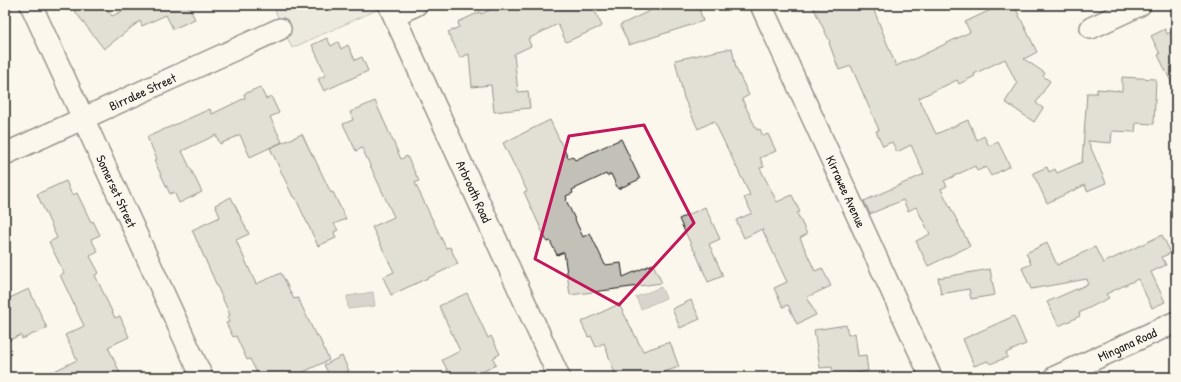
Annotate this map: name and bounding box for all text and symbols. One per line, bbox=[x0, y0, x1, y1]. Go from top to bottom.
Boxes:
street label: Birralee Street bbox=[106, 68, 179, 115]
street label: Somerset Street bbox=[92, 152, 141, 231]
street label: Kirrawee Avenue bbox=[822, 153, 870, 230]
street label: Arbroath Road bbox=[452, 158, 496, 225]
street label: Mingana Road bbox=[1095, 323, 1159, 365]

